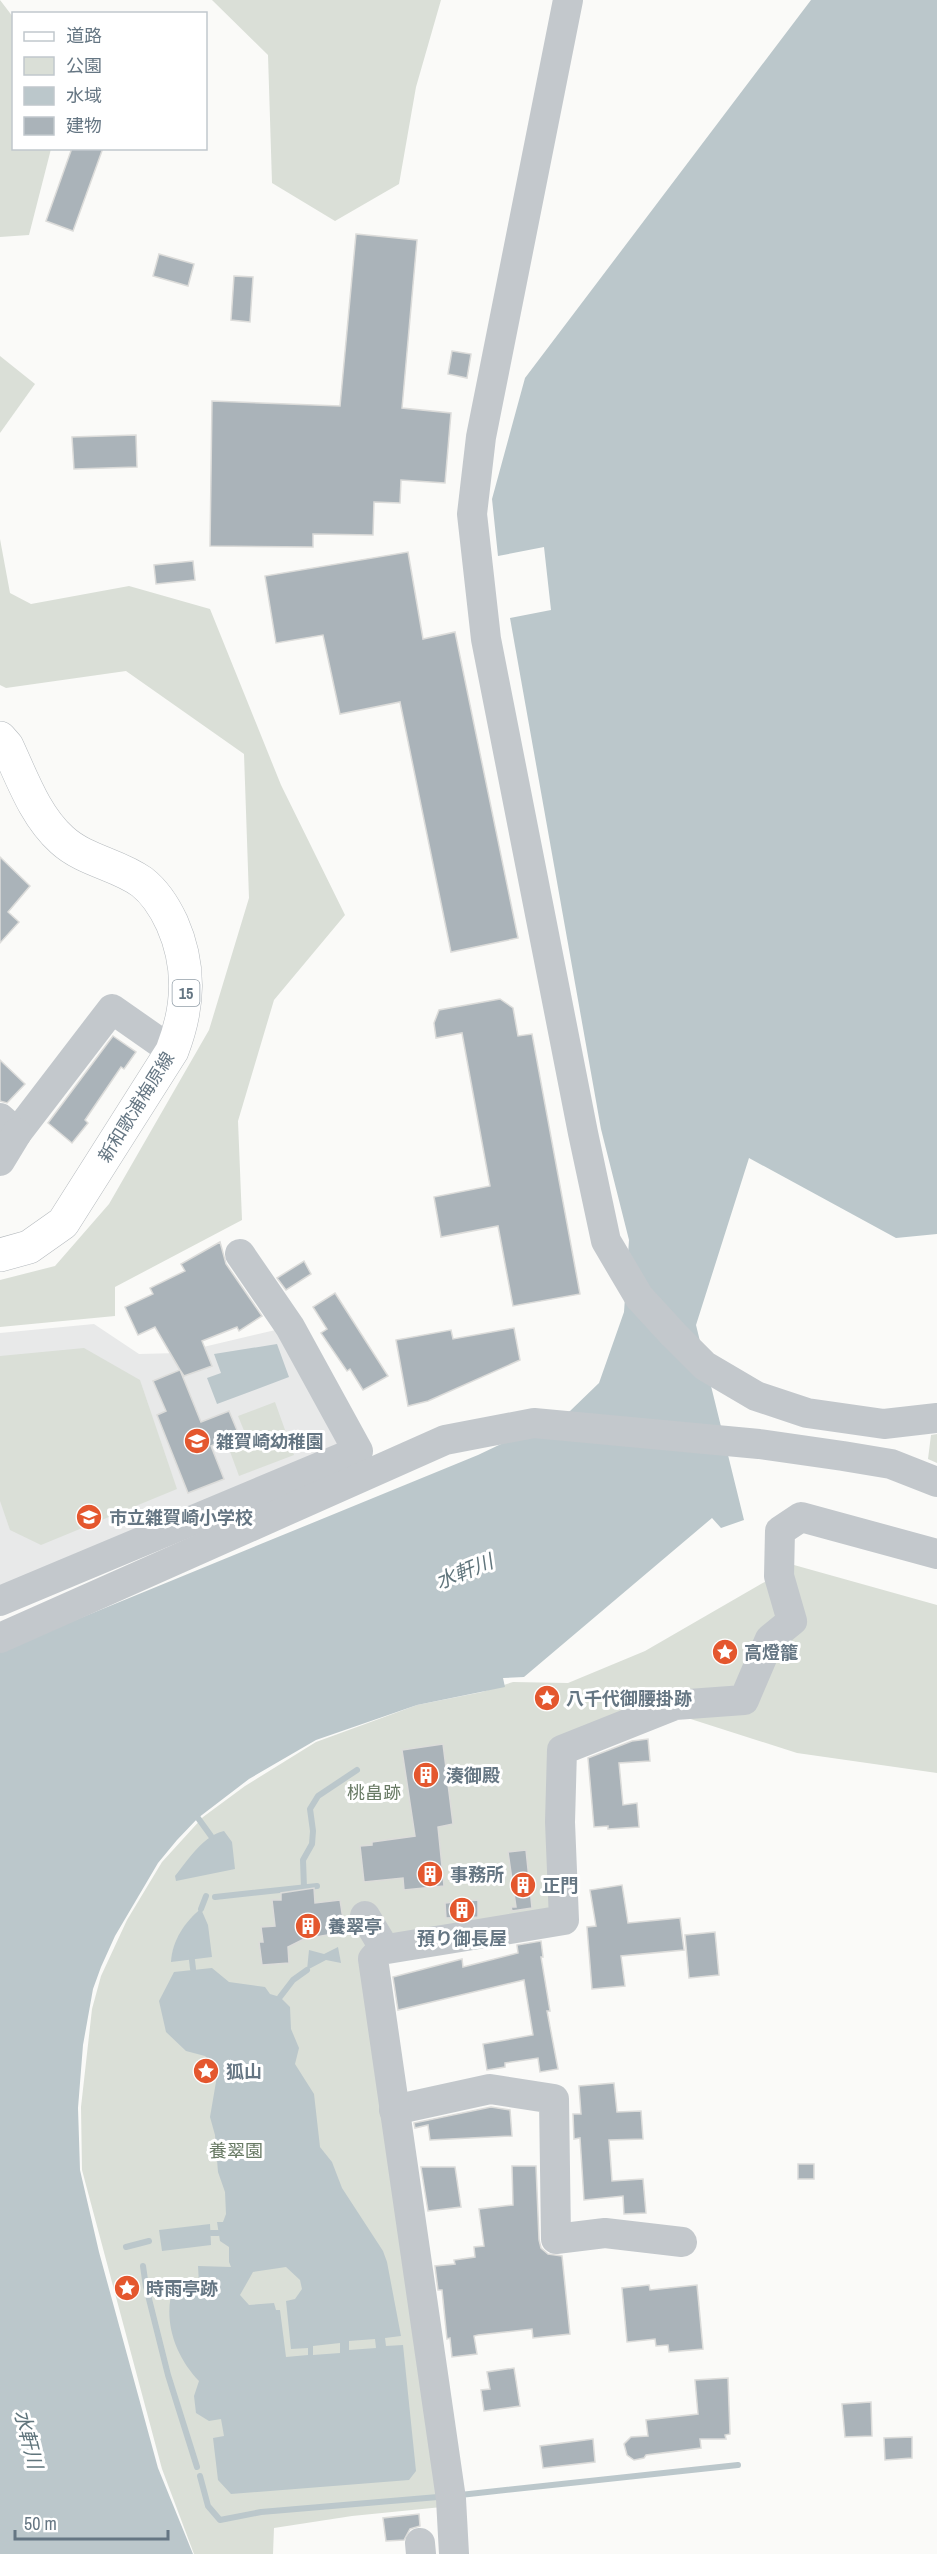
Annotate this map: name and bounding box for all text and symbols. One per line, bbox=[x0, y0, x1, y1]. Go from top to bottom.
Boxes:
legend bbox=[12, 12, 207, 150]
text: 道路 bbox=[66, 23, 102, 48]
text: 公園 bbox=[66, 53, 102, 78]
text: 水域 bbox=[66, 83, 102, 108]
text: 建物 bbox=[66, 113, 102, 138]
road number: 15 bbox=[172, 980, 200, 1006]
street label: 新和歌浦梅原線 bbox=[92, 1047, 180, 1167]
school or university icon: 雑賀崎幼稚園 bbox=[182, 1426, 212, 1456]
place label: 雑賀崎幼稚園 bbox=[216, 1429, 324, 1454]
school or university icon: 市立雑賀崎小学校 bbox=[74, 1502, 104, 1532]
place label: 市立雑賀崎小学校 bbox=[109, 1505, 253, 1530]
water label: 水軒川 bbox=[431, 1546, 499, 1595]
place icon: 高燈籠 bbox=[710, 1637, 740, 1667]
place label: 高燈籠 bbox=[744, 1640, 798, 1665]
place icon: 八千代御腰掛跡 bbox=[532, 1683, 562, 1713]
place label: 八千代御腰掛跡 bbox=[566, 1686, 692, 1711]
building icon: 湊御殿 bbox=[411, 1760, 441, 1790]
place label: 湊御殿 bbox=[446, 1763, 500, 1788]
park label: 桃畠跡 bbox=[347, 1780, 401, 1805]
building icon: 事務所 bbox=[415, 1859, 445, 1889]
place label: 事務所 bbox=[450, 1862, 504, 1887]
building icon: 正門 bbox=[508, 1870, 538, 1900]
place label: 正門 bbox=[542, 1873, 578, 1898]
building icon: 預り御長屋 bbox=[447, 1895, 477, 1925]
building icon: 養翠亭 bbox=[293, 1911, 323, 1941]
place label: 養翠亭 bbox=[328, 1914, 382, 1939]
place label: 預り御長屋 bbox=[417, 1926, 507, 1951]
place icon: 狐山 bbox=[191, 2056, 221, 2086]
place label: 狐山 bbox=[226, 2059, 262, 2084]
park label: 養翠園 bbox=[209, 2138, 263, 2163]
place icon: 時雨亭跡 bbox=[112, 2273, 142, 2303]
place label: 時雨亭跡 bbox=[146, 2276, 218, 2301]
water label: 水軒川 bbox=[9, 2407, 50, 2473]
scale bar bbox=[15, 2503, 168, 2541]
text: 50 m bbox=[24, 2511, 57, 2536]

